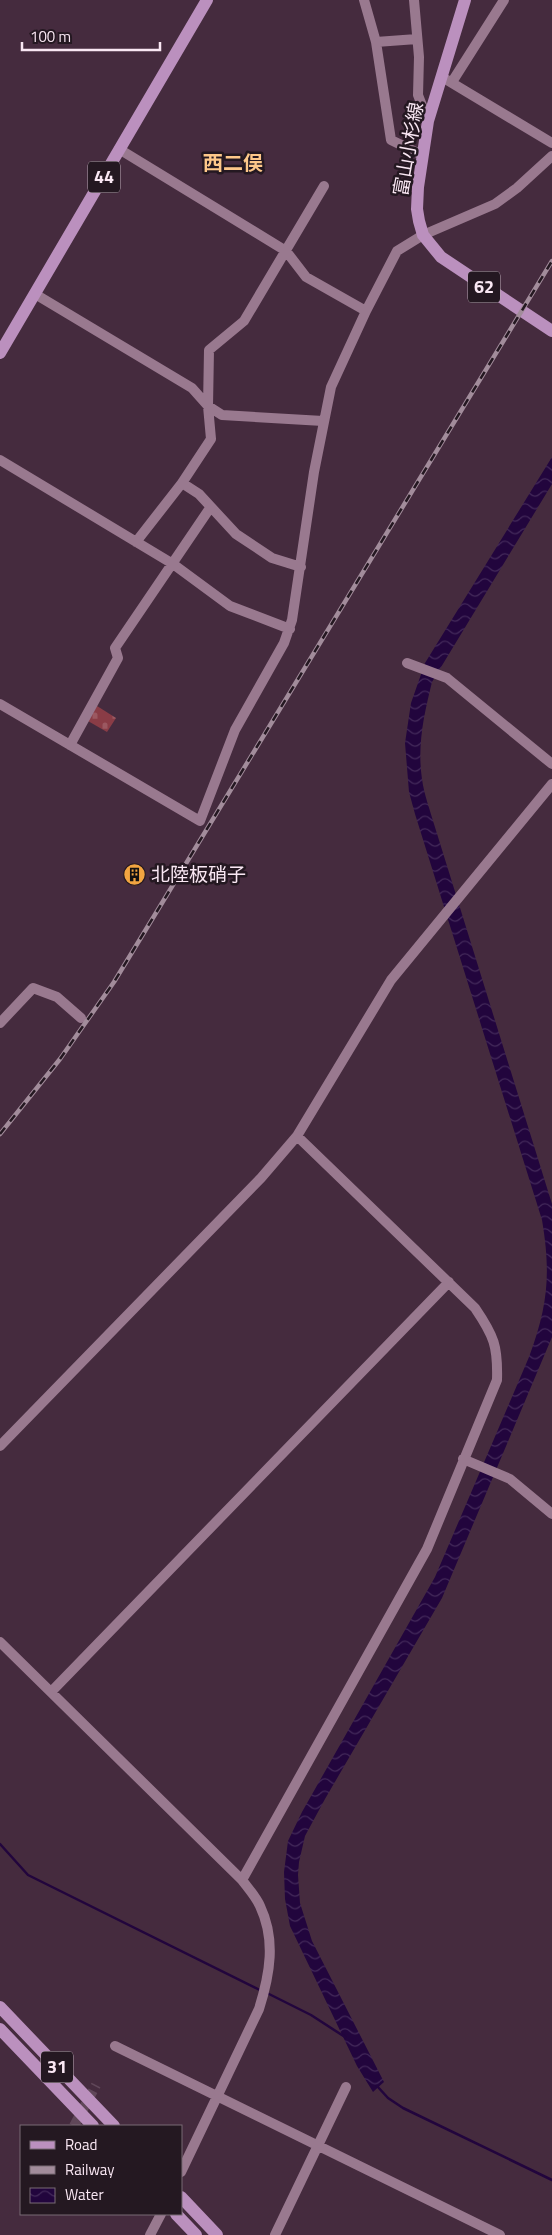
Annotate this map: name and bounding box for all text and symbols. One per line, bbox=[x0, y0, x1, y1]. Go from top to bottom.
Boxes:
scale bar bbox=[22, 20, 160, 52]
text: 100 m bbox=[30, 25, 71, 48]
street label: 富山小杉線 bbox=[385, 100, 430, 198]
district label: 西二俣 bbox=[203, 147, 263, 178]
road number: 44 bbox=[88, 162, 120, 192]
road number: 62 bbox=[468, 272, 500, 302]
place label: 北陸板硝子 bbox=[151, 859, 246, 888]
building icon: 北陸板硝子 bbox=[123, 862, 147, 886]
road number: 31 bbox=[41, 2052, 73, 2082]
legend bbox=[20, 2125, 182, 2215]
text: Road bbox=[65, 2133, 97, 2156]
text: Railway bbox=[65, 2158, 115, 2181]
text: Water bbox=[65, 2183, 104, 2206]

